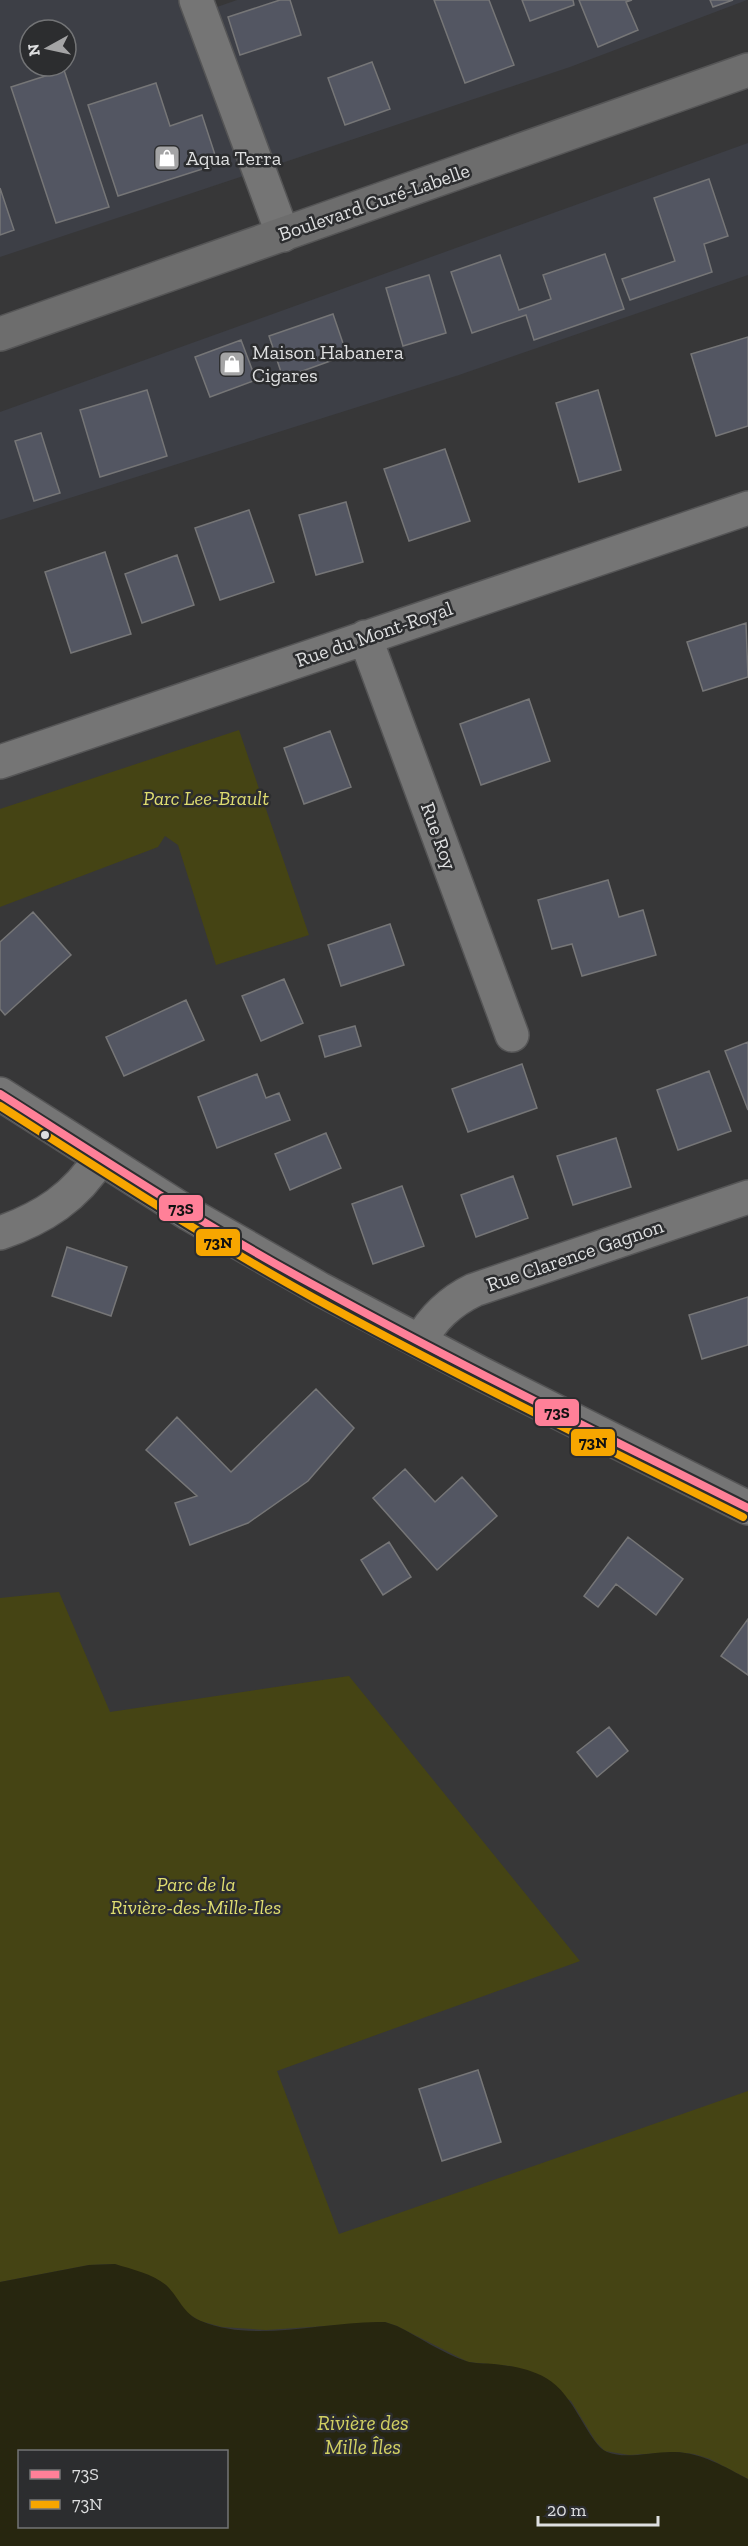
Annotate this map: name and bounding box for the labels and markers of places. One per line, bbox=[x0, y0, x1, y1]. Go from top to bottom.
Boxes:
shop icon: Aqua Terra bbox=[152, 143, 182, 173]
place label: Aqua Terra bbox=[186, 146, 282, 170]
place label: Maison Habanera Cigares bbox=[252, 340, 404, 387]
shop icon: Maison Habanera Cigares bbox=[217, 349, 247, 379]
unlabelled marker bbox=[39, 1129, 51, 1141]

